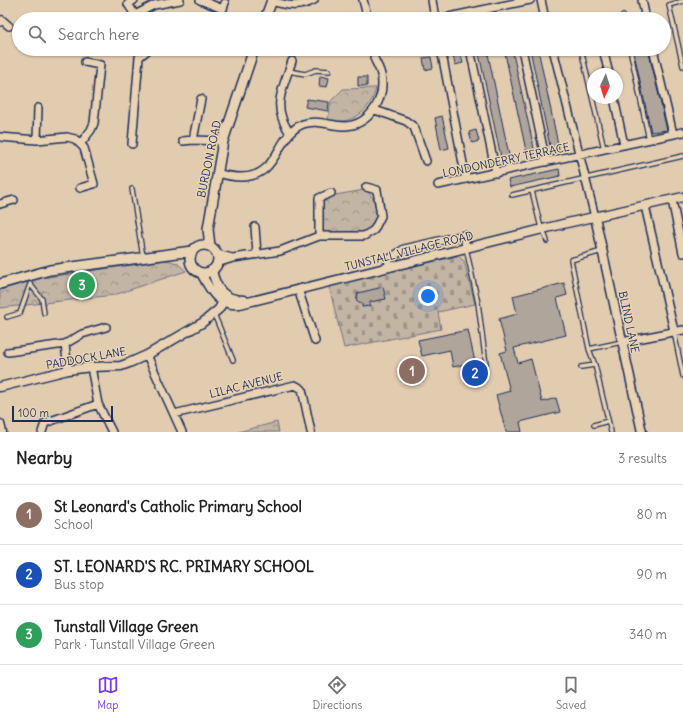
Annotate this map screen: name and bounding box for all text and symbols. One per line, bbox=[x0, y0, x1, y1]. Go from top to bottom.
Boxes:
search box bbox=[12, 12, 671, 56]
icon: search bbox=[26, 23, 48, 45]
text: Search here bbox=[58, 25, 139, 44]
north arrow bbox=[587, 68, 623, 104]
street label: BURDON ROAD bbox=[194, 119, 224, 199]
street label: LONDONDERRY TERRACE bbox=[441, 140, 571, 180]
street label: TUNSTALL VILLAGE ROAD bbox=[343, 228, 475, 274]
pin: 3 bbox=[69, 270, 95, 300]
your location bbox=[418, 286, 438, 306]
street label: BLIND LANE bbox=[616, 290, 642, 354]
street label: PADDOCK LANE bbox=[45, 344, 127, 372]
pin: 1 bbox=[399, 356, 425, 386]
pin: 2 bbox=[462, 358, 488, 388]
street label: LILAC AVENUE bbox=[208, 369, 284, 401]
scale bar bbox=[12, 404, 113, 423]
text: 100 m bbox=[18, 406, 49, 420]
text: Nearby bbox=[16, 447, 72, 469]
text: 3 results bbox=[618, 450, 667, 467]
text: St Leonard's Catholic Primary School bbox=[54, 497, 302, 516]
text: 1 bbox=[26, 506, 32, 523]
text: 80 m bbox=[636, 506, 667, 523]
text: School bbox=[54, 516, 93, 533]
text: ST. LEONARD'S RC. PRIMARY SCHOOL bbox=[54, 557, 314, 576]
text: 2 bbox=[25, 566, 33, 583]
text: 90 m bbox=[636, 566, 667, 583]
text: Bus stop bbox=[54, 576, 104, 593]
text: Tunstall Village Green bbox=[54, 617, 198, 636]
text: 3 bbox=[25, 626, 33, 643]
text: 340 m bbox=[629, 626, 667, 643]
text: Park · Tunstall Village Green bbox=[54, 636, 215, 653]
tab: Map bbox=[97, 674, 119, 712]
tab: Directions bbox=[313, 674, 362, 712]
tab: Saved bbox=[556, 674, 586, 712]

